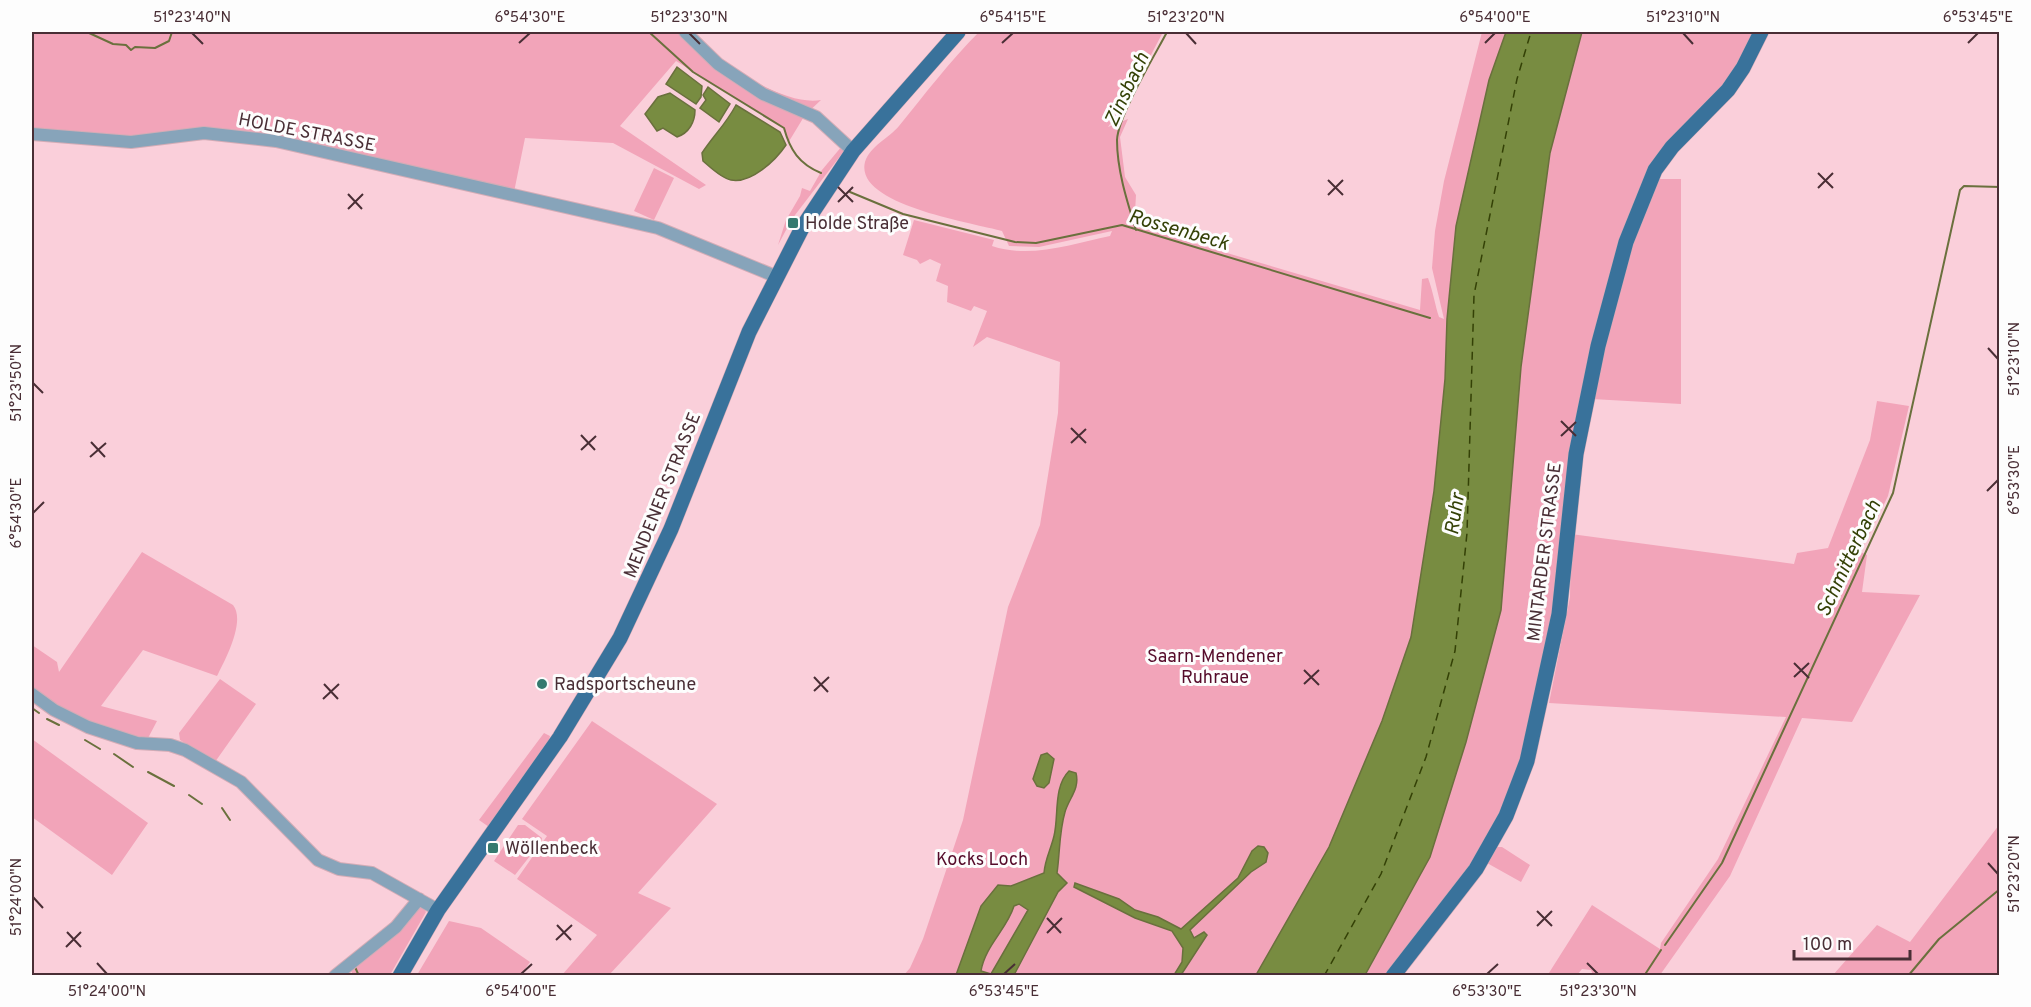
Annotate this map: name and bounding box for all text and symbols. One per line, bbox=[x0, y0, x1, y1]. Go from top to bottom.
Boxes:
text: 51°23'40"N bbox=[153, 9, 231, 28]
text: 6°54'30"E bbox=[495, 9, 565, 28]
text: 51°23'30"N bbox=[650, 9, 728, 28]
text: 6°54'15"E bbox=[979, 9, 1047, 28]
text: 51°23'20"N bbox=[1147, 9, 1225, 28]
text: 6°54'00"E bbox=[1459, 9, 1531, 28]
text: 51°23'10"N bbox=[1646, 9, 1720, 28]
text: 6°53'45"E bbox=[1943, 9, 2013, 28]
water label: Zinsbach bbox=[1099, 48, 1156, 131]
street label: HOLDE STRASSE bbox=[236, 109, 377, 158]
water label: Rossenbeck bbox=[1125, 204, 1232, 258]
place label: Holde Straße bbox=[805, 213, 909, 236]
marker: Holde Straße bbox=[786, 216, 800, 230]
text: 51°23'10"N bbox=[2006, 322, 2025, 396]
text: 51°23'50"N bbox=[8, 344, 27, 422]
street label: MENDENER STRASSE bbox=[620, 409, 707, 582]
text: 6°53'30"E bbox=[2006, 445, 2025, 515]
street label: MINTARDER STRASSE bbox=[1523, 461, 1568, 643]
text: 6°54'30"E bbox=[8, 478, 27, 548]
water label: Ruhr bbox=[1440, 490, 1472, 537]
water label: Schmitterbach bbox=[1811, 496, 1888, 621]
park label: Saarn-Mendener Ruhraue bbox=[1147, 646, 1283, 690]
place label: Radsportscheune bbox=[554, 674, 696, 697]
marker: Radsportscheune bbox=[535, 677, 549, 691]
text: 51°23'20"N bbox=[2006, 835, 2025, 913]
place label: Wöllenbeck bbox=[505, 838, 598, 861]
marker: Wöllenbeck bbox=[486, 841, 500, 855]
park label: Kocks Loch bbox=[936, 849, 1028, 872]
text: 51°24'00"N bbox=[8, 858, 27, 936]
scale bar bbox=[1794, 923, 1910, 961]
text: 100 m bbox=[1803, 934, 1852, 957]
text: 51°24'00"N bbox=[68, 983, 146, 1002]
text: 6°54'00"E bbox=[485, 983, 557, 1002]
text: 6°53'45"E bbox=[969, 983, 1039, 1002]
text: 6°53'30"E bbox=[1452, 983, 1522, 1002]
text: 51°23'30"N bbox=[1559, 983, 1637, 1002]

